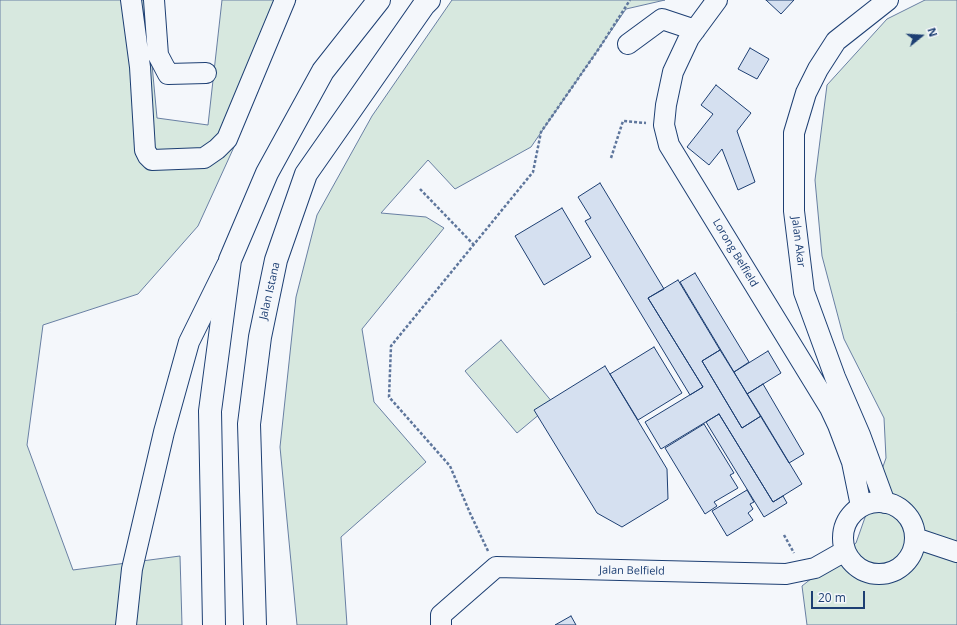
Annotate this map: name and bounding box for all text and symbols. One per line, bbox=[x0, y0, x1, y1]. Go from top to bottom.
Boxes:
north arrow bbox=[901, 16, 941, 56]
text: N bbox=[924, 26, 941, 39]
street label: Lorong Belfield bbox=[709, 216, 761, 290]
street label: Jalan Akar bbox=[788, 216, 808, 268]
street label: Jalan Istana bbox=[257, 261, 283, 321]
street label: Jalan Belfield bbox=[599, 564, 665, 578]
scale bar bbox=[813, 583, 867, 609]
text: 20 m bbox=[818, 589, 846, 606]

